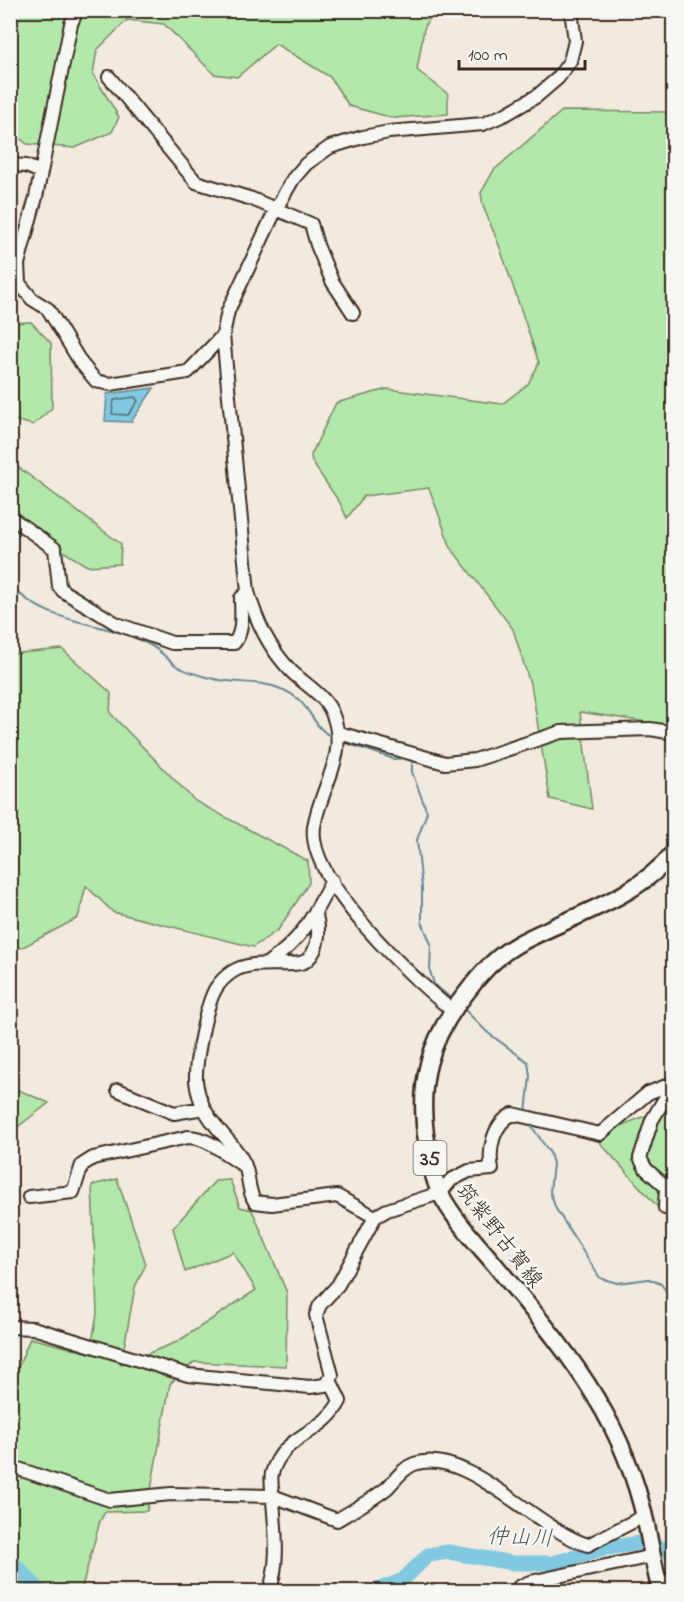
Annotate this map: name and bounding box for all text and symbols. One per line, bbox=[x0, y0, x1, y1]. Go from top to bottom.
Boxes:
scale bar bbox=[459, 33, 585, 71]
text: 100 m bbox=[468, 43, 508, 69]
road number: 35 bbox=[414, 1141, 446, 1175]
street label: 筑紫野古賀線 bbox=[448, 1177, 549, 1295]
water label: 仲山川 bbox=[486, 1522, 553, 1556]

